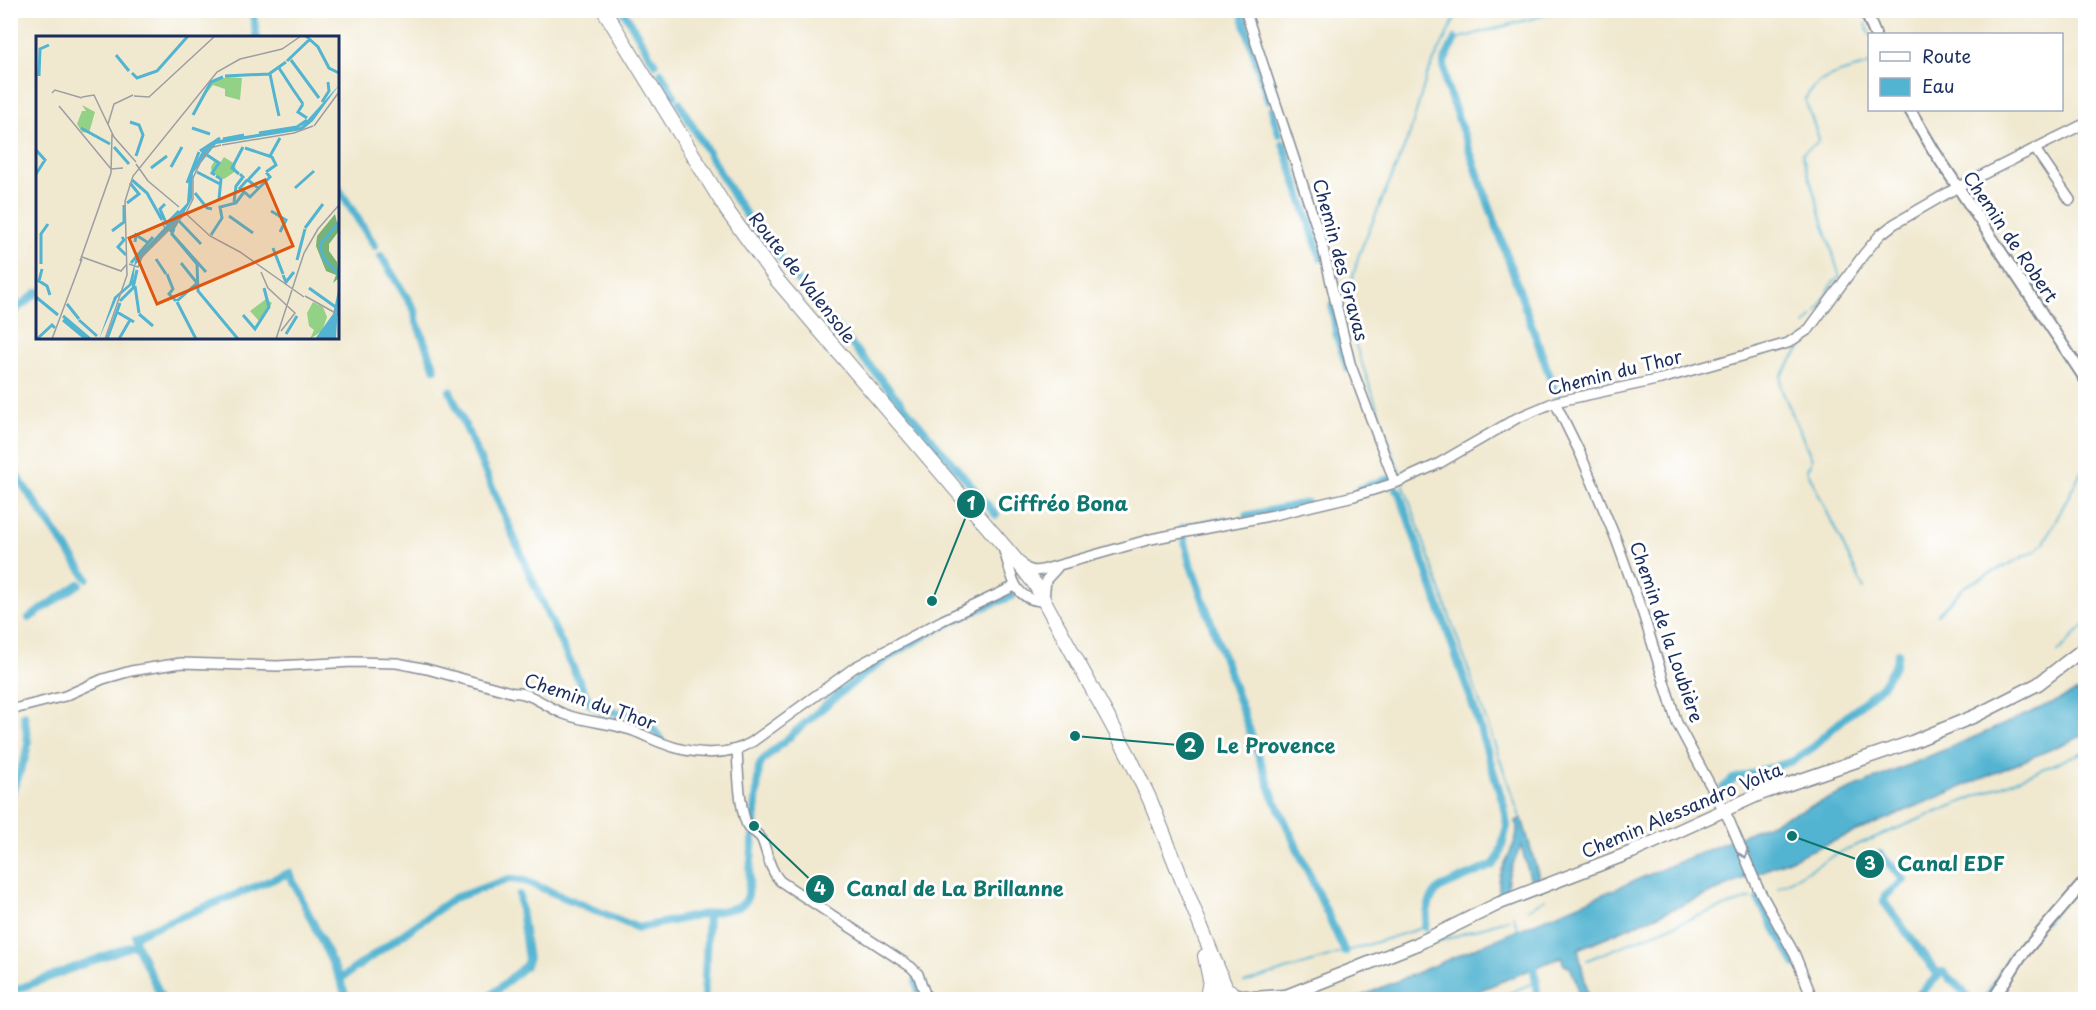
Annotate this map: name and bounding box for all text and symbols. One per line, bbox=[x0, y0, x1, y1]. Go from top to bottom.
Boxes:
legend bbox=[1868, 33, 2063, 111]
inset map bbox=[36, 36, 339, 339]
text: Route bbox=[1922, 42, 1972, 69]
text: Eau bbox=[1922, 72, 1954, 99]
street label: Chemin de Robert bbox=[1957, 165, 2065, 307]
street label: Chemin des Gravas bbox=[1307, 175, 1376, 344]
street label: Route de Valensole bbox=[743, 205, 863, 349]
street label: Chemin du Thor bbox=[1545, 342, 1685, 401]
callout: Ciffréo Bona bbox=[956, 485, 1140, 523]
text: Ciffréo Bona bbox=[998, 488, 1128, 518]
text: 1 bbox=[967, 489, 976, 516]
street label: Chemin de la Loubière bbox=[1624, 537, 1711, 726]
street label: Chemin du Thor bbox=[521, 665, 661, 736]
callout: Le Provence bbox=[1175, 727, 1348, 765]
text: Le Provence bbox=[1216, 730, 1336, 760]
text: 2 bbox=[1184, 731, 1197, 758]
street label: Chemin Alessandro Volta bbox=[1577, 755, 1787, 864]
callout: Canal EDF bbox=[1855, 845, 2016, 883]
one-way arrow bbox=[1736, 848, 1748, 859]
text: Canal EDF bbox=[1897, 848, 2005, 878]
text: 3 bbox=[1864, 849, 1876, 876]
callout: Canal de La Brillanne bbox=[805, 870, 1076, 908]
text: Canal de La Brillanne bbox=[846, 873, 1064, 903]
text: 4 bbox=[814, 874, 826, 901]

